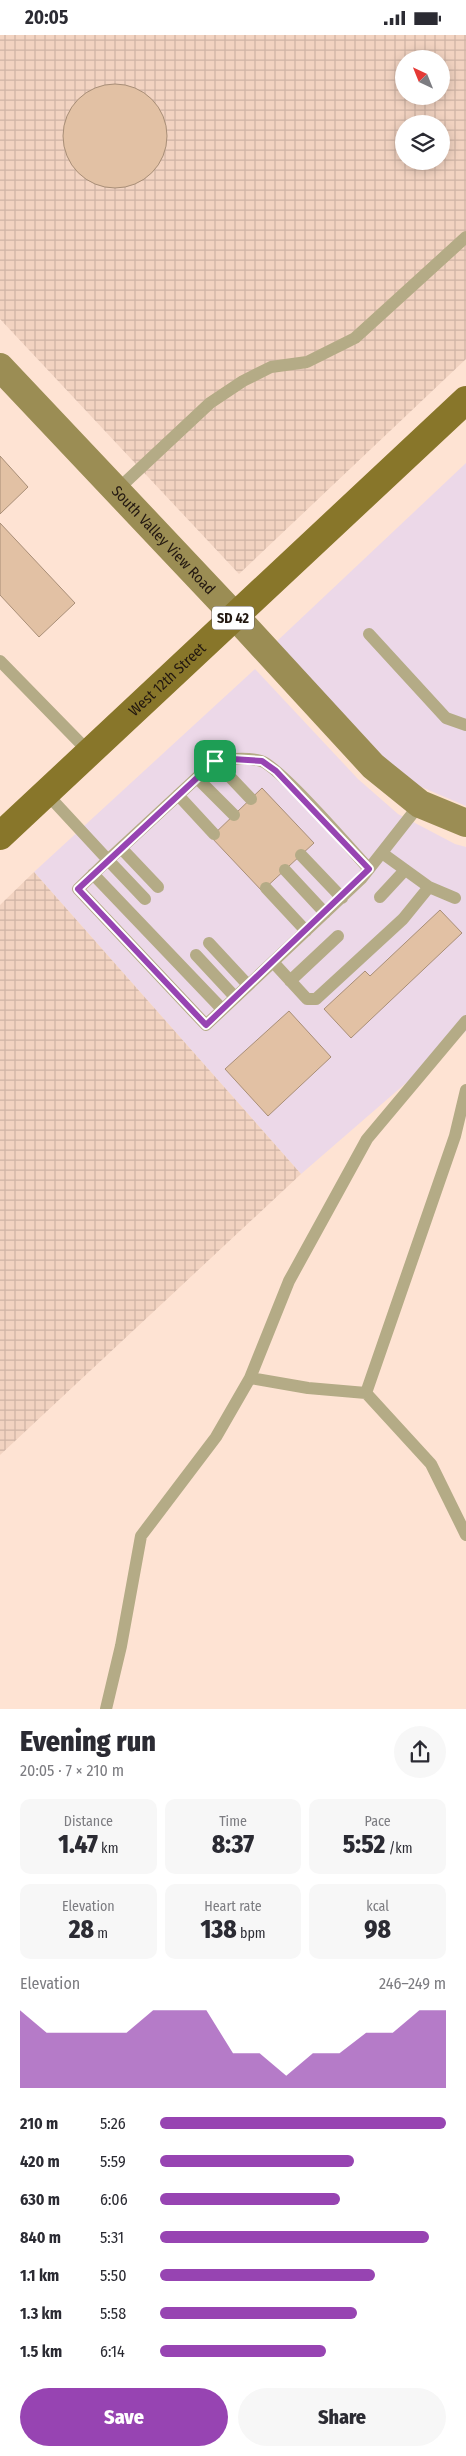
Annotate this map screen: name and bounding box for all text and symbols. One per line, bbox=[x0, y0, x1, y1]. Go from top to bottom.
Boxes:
text: 20:05 bbox=[25, 6, 68, 29]
north arrow bbox=[395, 50, 450, 105]
map controls bbox=[395, 50, 450, 170]
button: layers bbox=[395, 115, 450, 170]
street label: South Valley View Road bbox=[108, 482, 219, 598]
road number: SD 42 bbox=[212, 607, 254, 629]
street label: West 12th Street bbox=[125, 639, 210, 720]
pin bbox=[194, 740, 236, 782]
icon: arrive bbox=[201, 747, 229, 775]
text: Evening run bbox=[20, 1725, 156, 1758]
button: share bbox=[394, 1726, 446, 1778]
text: 20:05 · 7 × 210 m bbox=[20, 1761, 124, 1780]
text: Distance bbox=[64, 1813, 113, 1830]
text: Time bbox=[219, 1813, 247, 1830]
text: Pace bbox=[365, 1813, 391, 1830]
text: 1.47 bbox=[58, 1830, 98, 1860]
text: 8:37 bbox=[212, 1830, 254, 1860]
text: 5:52 bbox=[343, 1830, 385, 1860]
text: km bbox=[98, 1840, 118, 1857]
text: /km bbox=[385, 1840, 412, 1857]
text: Elevation bbox=[62, 1898, 115, 1915]
text: Heart rate bbox=[204, 1898, 262, 1915]
text: kcal bbox=[366, 1898, 389, 1915]
text: 28 bbox=[69, 1915, 94, 1945]
text: 138 bbox=[200, 1915, 237, 1945]
text: 98 bbox=[364, 1915, 391, 1945]
text: m bbox=[94, 1925, 108, 1942]
text: bpm bbox=[237, 1925, 266, 1942]
text: Elevation bbox=[20, 1974, 80, 1993]
text: 246–249 m bbox=[379, 1974, 446, 1993]
text: 210 m bbox=[20, 2114, 58, 2133]
text: 5:26 bbox=[100, 2114, 126, 2133]
text: 420 m bbox=[20, 2152, 60, 2171]
text: 5:59 bbox=[100, 2152, 126, 2171]
text: 630 m bbox=[20, 2190, 60, 2209]
text: 6:06 bbox=[100, 2190, 128, 2209]
text: 840 m bbox=[20, 2228, 61, 2247]
text: 5:31 bbox=[100, 2228, 124, 2247]
text: 1.1 km bbox=[20, 2266, 59, 2285]
text: 5:50 bbox=[100, 2266, 126, 2285]
text: 1.3 km bbox=[20, 2304, 62, 2323]
text: 5:58 bbox=[100, 2304, 126, 2323]
text: 1.5 km bbox=[20, 2342, 62, 2361]
text: 6:14 bbox=[100, 2342, 125, 2361]
button: Save bbox=[20, 2388, 228, 2446]
button: Share bbox=[238, 2388, 446, 2446]

